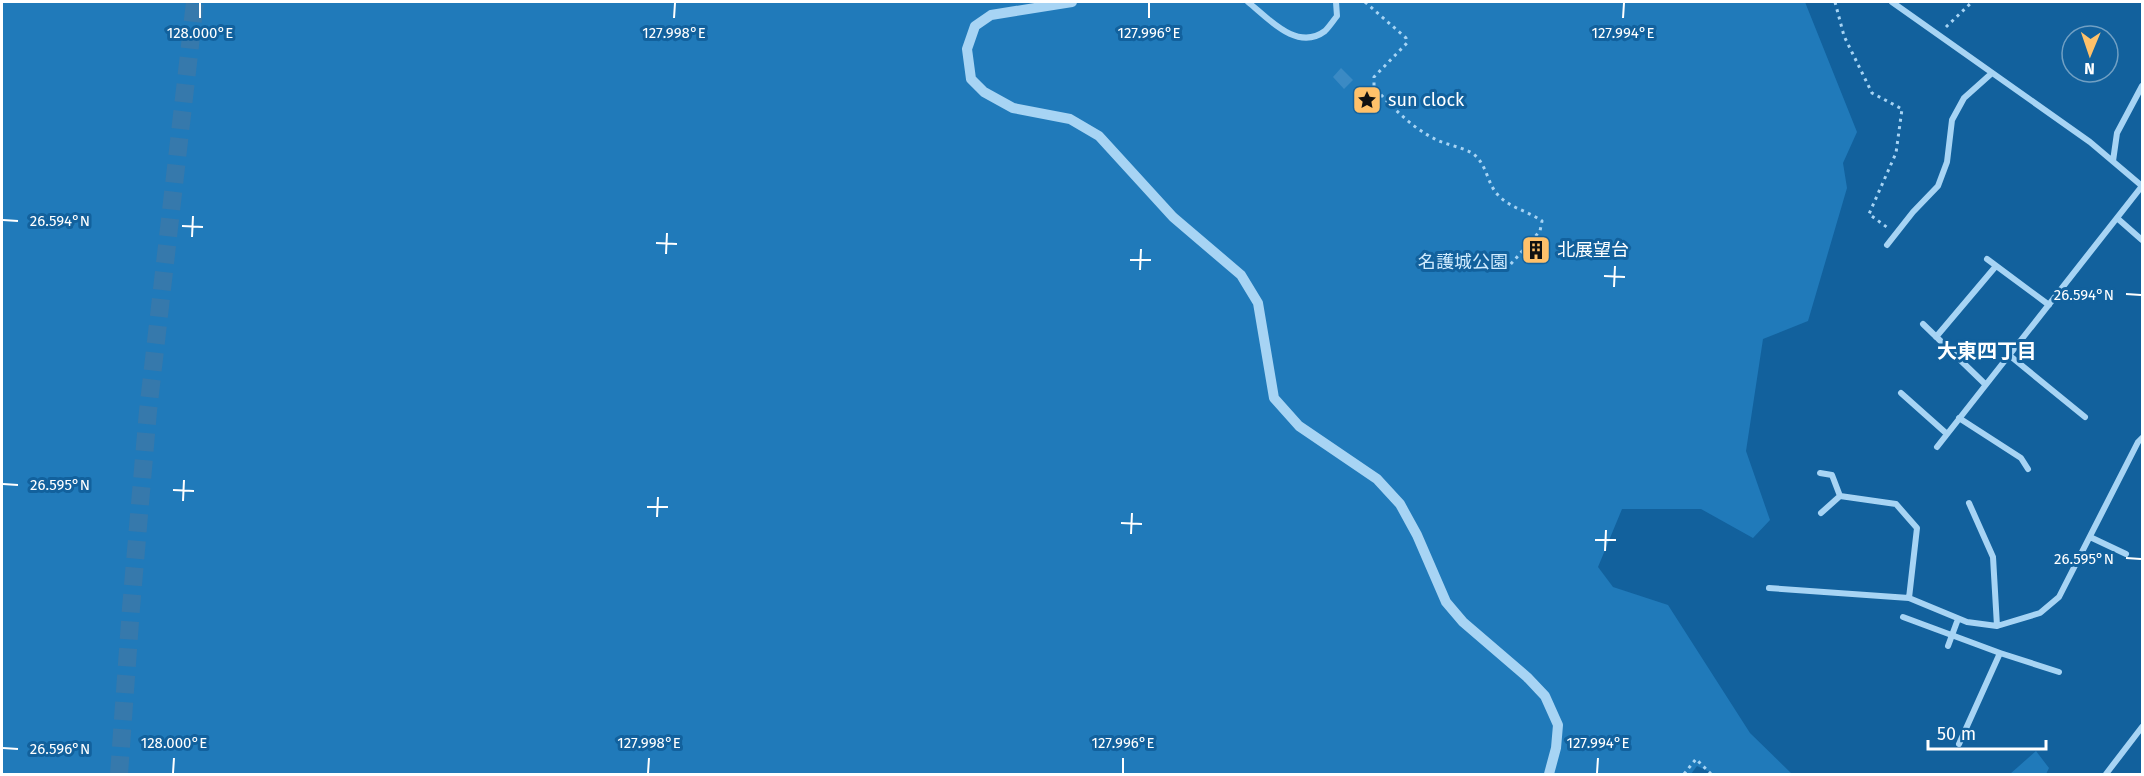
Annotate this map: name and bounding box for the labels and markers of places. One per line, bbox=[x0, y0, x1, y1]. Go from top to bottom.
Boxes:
place icon: sun clock bbox=[1351, 84, 1383, 116]
place label: sun clock bbox=[1388, 89, 1465, 111]
building icon: 北展望台 bbox=[1520, 234, 1552, 266]
place label: 北展望台 bbox=[1557, 239, 1629, 261]

